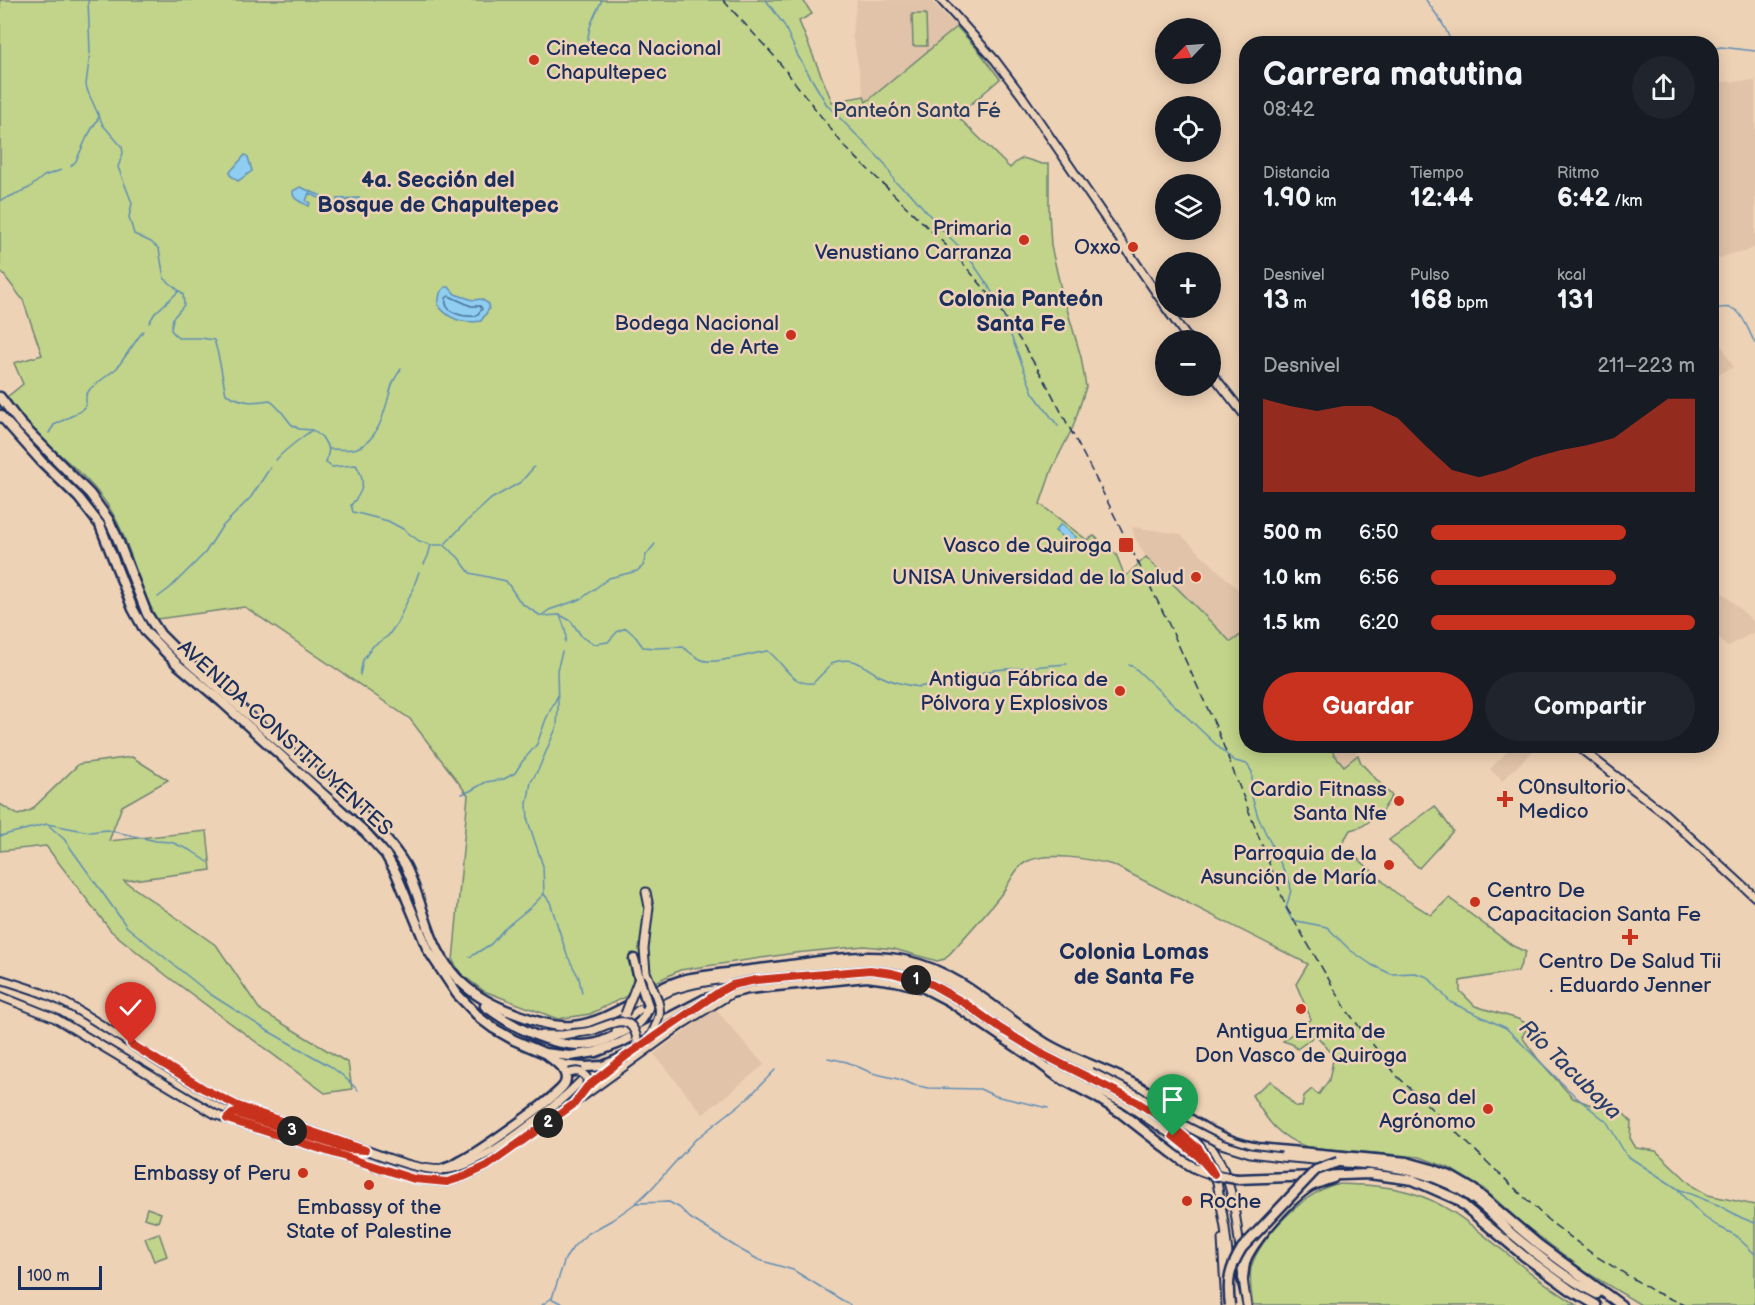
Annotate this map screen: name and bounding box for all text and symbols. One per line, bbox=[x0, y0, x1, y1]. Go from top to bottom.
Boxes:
north arrow bbox=[1155, 18, 1221, 84]
map controls bbox=[1155, 18, 1221, 396]
place label: Cineteca Nacional Chapultepec bbox=[546, 36, 721, 85]
marker: Cineteca Nacional Chapultepec bbox=[527, 53, 541, 67]
text: Carrera matutina bbox=[1263, 55, 1523, 95]
button: share bbox=[1632, 56, 1695, 119]
button: locate bbox=[1155, 96, 1221, 162]
park label: Panteón Santa Fé bbox=[833, 98, 1001, 123]
text: 08:42 bbox=[1263, 98, 1314, 122]
text: Distancia bbox=[1263, 164, 1330, 183]
text: Tiempo bbox=[1410, 164, 1464, 183]
text: Ritmo bbox=[1557, 164, 1599, 183]
district label: 4a. Sección del Bosque de Chapultepec bbox=[317, 167, 559, 219]
button: layers bbox=[1155, 174, 1221, 240]
text: 1.90 bbox=[1263, 183, 1311, 214]
text: 12:44 bbox=[1410, 183, 1473, 214]
text: 6:42 bbox=[1557, 183, 1610, 214]
text: km bbox=[1311, 192, 1337, 211]
text: /km bbox=[1610, 192, 1643, 211]
place label: Primaria Venustiano Carranza bbox=[815, 216, 1012, 265]
marker: Primaria Venustiano Carranza bbox=[1017, 233, 1031, 247]
place label: Oxxo bbox=[1074, 235, 1121, 260]
marker: Oxxo bbox=[1126, 240, 1140, 254]
button: + bbox=[1155, 252, 1221, 318]
text: Desnivel bbox=[1263, 266, 1325, 285]
text: Pulso bbox=[1410, 266, 1450, 285]
text: kcal bbox=[1557, 266, 1586, 285]
text: 13 bbox=[1263, 285, 1289, 316]
text: 168 bbox=[1410, 285, 1452, 316]
text: 131 bbox=[1557, 285, 1594, 316]
district label: Colonia Panteón Santa Fe bbox=[939, 286, 1103, 338]
text: m bbox=[1289, 294, 1307, 313]
text: bpm bbox=[1452, 294, 1488, 313]
place label: Bodega Nacional de Arte bbox=[614, 311, 779, 360]
marker: Bodega Nacional de Arte bbox=[784, 328, 798, 342]
button: − bbox=[1155, 330, 1221, 396]
text: Desnivel bbox=[1263, 354, 1340, 378]
text: 211–223 m bbox=[1597, 354, 1695, 378]
text: 500 m bbox=[1263, 521, 1322, 545]
text: 6:50 bbox=[1359, 521, 1398, 545]
place label: Vasco de Quiroga bbox=[943, 533, 1112, 558]
marker: Vasco de Quiroga bbox=[1117, 536, 1135, 554]
place label: UNISA Universidad de la Salud bbox=[892, 565, 1184, 590]
text: 1.0 km bbox=[1263, 566, 1321, 590]
text: 6:56 bbox=[1359, 566, 1399, 590]
marker: UNISA Universidad de la Salud bbox=[1189, 570, 1203, 584]
text: 1.5 km bbox=[1263, 611, 1320, 635]
text: 6:20 bbox=[1359, 611, 1399, 635]
street label: AVENIDA CONSTITUYENTES bbox=[172, 635, 398, 841]
place label: Antigua Fábrica de Pólvora y Explosivos bbox=[920, 667, 1108, 716]
button: Guardar bbox=[1263, 672, 1473, 741]
button: Compartir bbox=[1485, 672, 1695, 741]
marker: Antigua Fábrica de Pólvora y Explosivos bbox=[1113, 684, 1127, 698]
place label: C0nsultorio Medico bbox=[1518, 775, 1626, 824]
place label: Cardio Fitnass Santa Nfe bbox=[1250, 777, 1387, 826]
marker: C0nsultorio Medico bbox=[1496, 790, 1514, 808]
marker: Cardio Fitnass Santa Nfe bbox=[1392, 794, 1406, 808]
place label: Parroquia de la Asunción de María bbox=[1201, 841, 1377, 890]
marker: Parroquia de la Asunción de María bbox=[1382, 858, 1396, 872]
place label: Centro De Capacitacion Santa Fe bbox=[1487, 878, 1701, 927]
marker: Centro De Capacitacion Santa Fe bbox=[1468, 895, 1482, 909]
marker: Centro De Salud Tii . Eduardo Jenner bbox=[1621, 928, 1639, 946]
district label: Colonia Lomas de Santa Fe bbox=[1059, 939, 1209, 991]
place label: Centro De Salud Tii . Eduardo Jenner bbox=[1539, 949, 1721, 998]
pin: 1 bbox=[901, 965, 931, 995]
text: 1 bbox=[913, 970, 919, 989]
pin bbox=[105, 982, 156, 1044]
icon: check bbox=[114, 991, 147, 1024]
marker: Antigua Ermita de Don Vasco de Quiroga bbox=[1294, 1002, 1308, 1016]
water label: Río Tacubaya bbox=[1513, 1014, 1627, 1126]
place label: Antigua Ermita de Don Vasco de Quiroga bbox=[1195, 1019, 1407, 1068]
pin bbox=[1147, 1074, 1198, 1136]
icon: arrive bbox=[1156, 1083, 1189, 1116]
place label: Casa del Agrónomo bbox=[1379, 1085, 1476, 1134]
marker: Casa del Agrónomo bbox=[1481, 1102, 1495, 1116]
pin: 2 bbox=[533, 1108, 563, 1138]
text: 2 bbox=[543, 1113, 553, 1132]
pin: 3 bbox=[277, 1116, 307, 1146]
text: 3 bbox=[287, 1121, 297, 1140]
place label: Embassy of Peru bbox=[133, 1161, 291, 1186]
marker: Embassy of Peru bbox=[296, 1166, 310, 1180]
marker: Embassy of the State of Palestine bbox=[362, 1178, 376, 1192]
place label: Roche bbox=[1199, 1189, 1261, 1214]
marker: Roche bbox=[1180, 1194, 1194, 1208]
place label: Embassy of the State of Palestine bbox=[286, 1195, 452, 1244]
scale bar bbox=[18, 1263, 102, 1290]
text: 100 m bbox=[27, 1267, 70, 1286]

